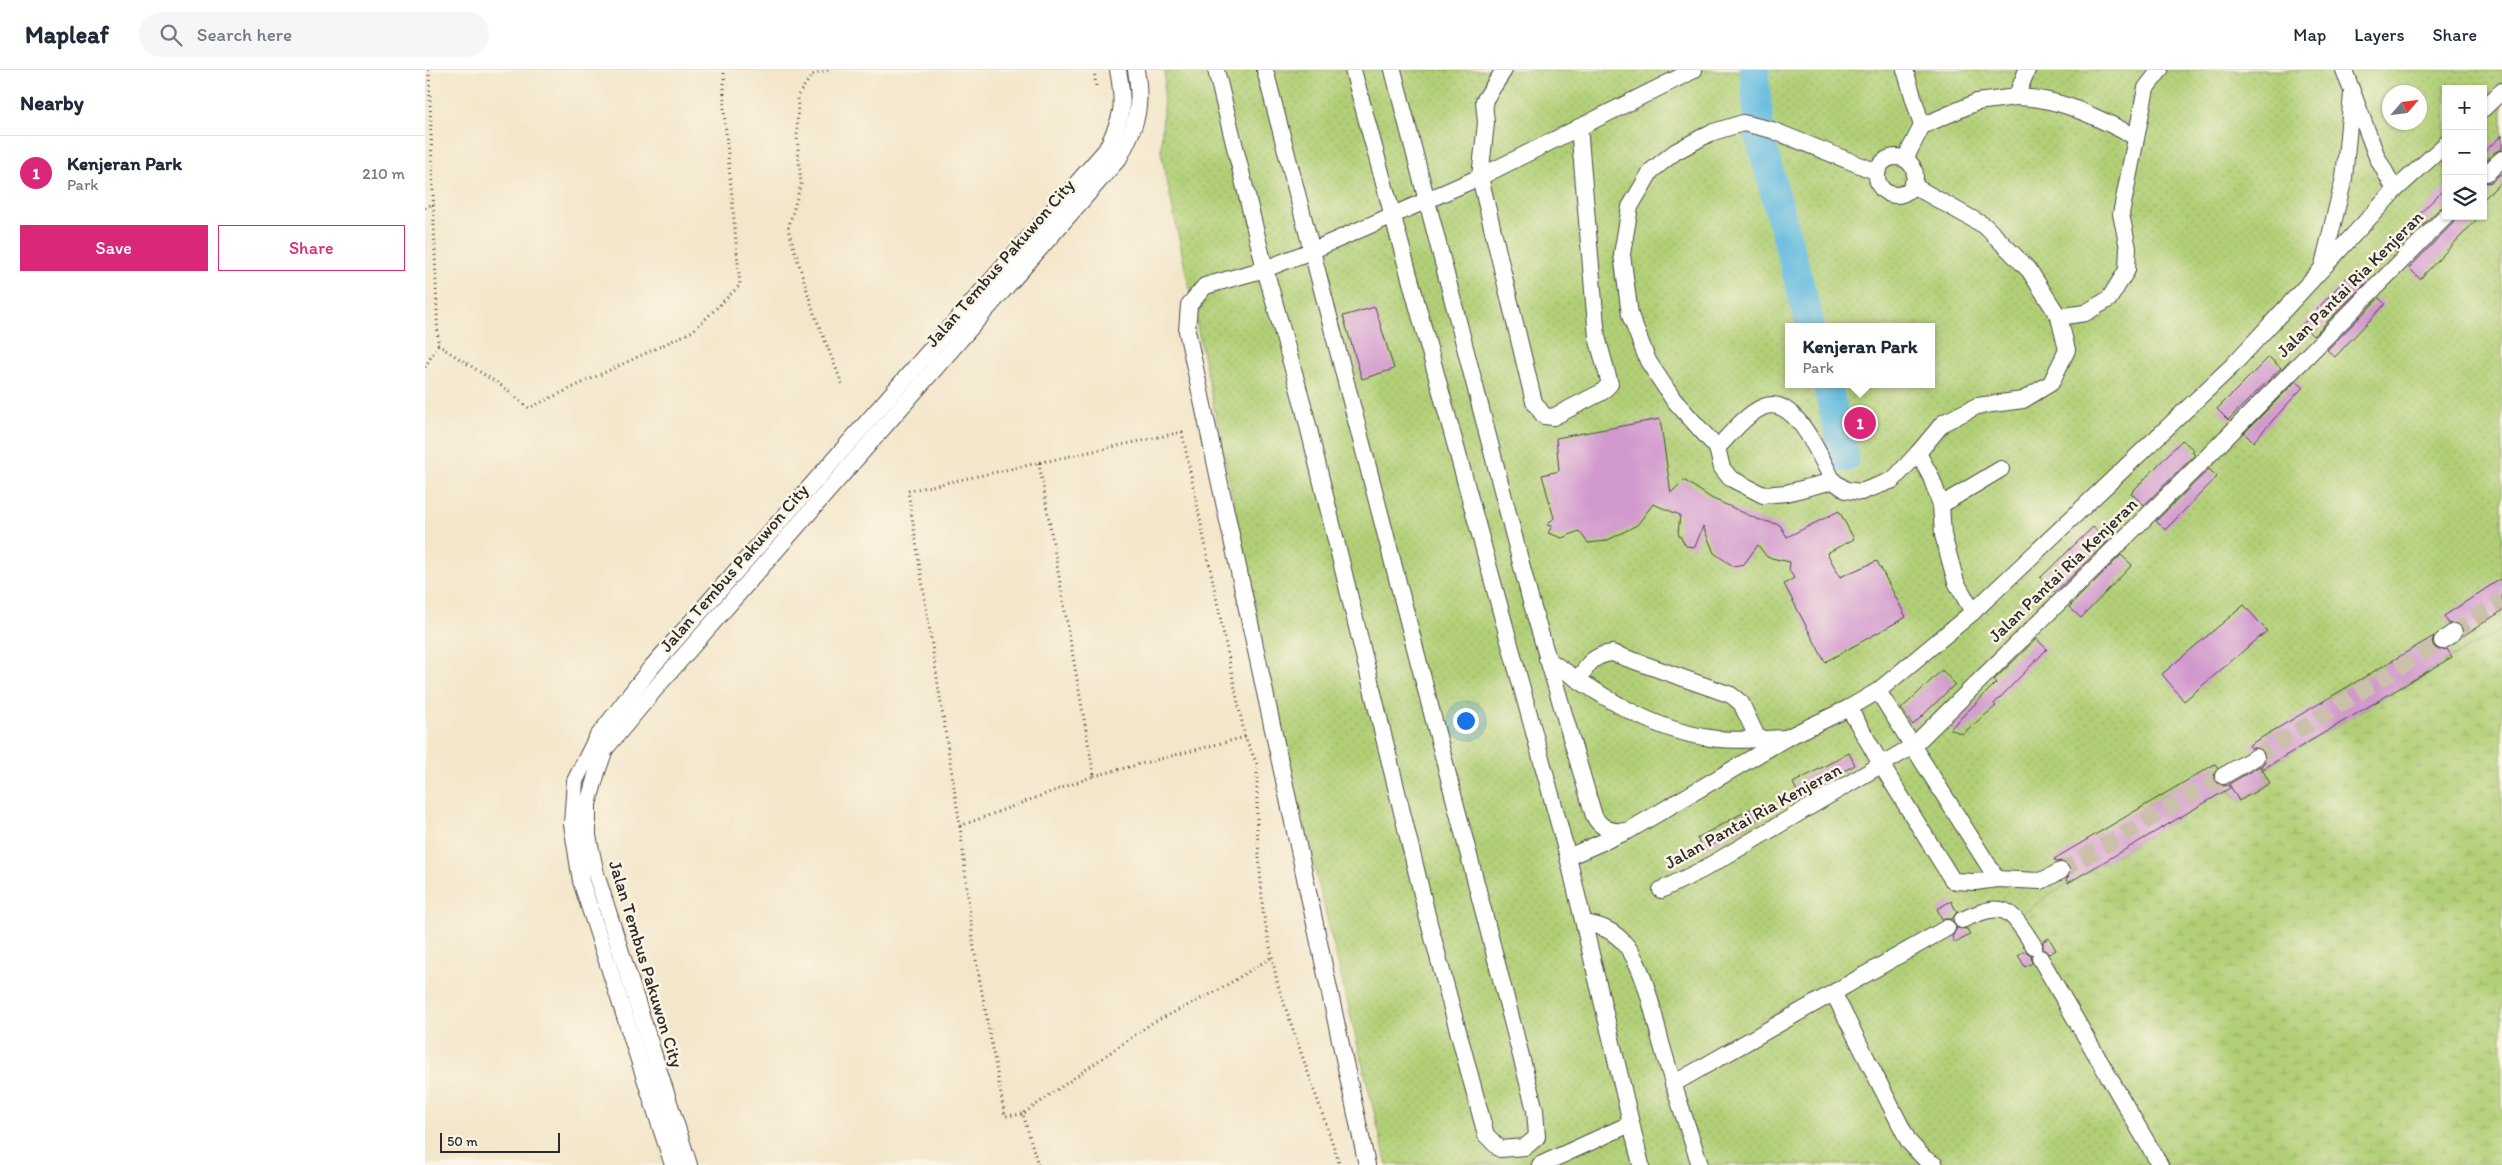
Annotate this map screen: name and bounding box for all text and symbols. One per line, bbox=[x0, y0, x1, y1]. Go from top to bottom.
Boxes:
search box bbox=[139, 12, 489, 57]
text: Mapleaf bbox=[25, 20, 109, 49]
icon: search bbox=[157, 21, 185, 49]
text: Search here bbox=[197, 23, 292, 46]
text: Map bbox=[2293, 24, 2326, 46]
text: Layers bbox=[2354, 24, 2404, 46]
text: Share bbox=[2432, 24, 2477, 46]
north arrow bbox=[2382, 85, 2427, 130]
map controls bbox=[2442, 85, 2487, 220]
button: + bbox=[2442, 85, 2487, 130]
text: Nearby bbox=[20, 90, 84, 115]
button: − bbox=[2442, 130, 2487, 175]
text: Kenjeran Park bbox=[67, 152, 182, 175]
text: 1 bbox=[32, 164, 40, 183]
text: 210 m bbox=[362, 164, 405, 183]
street label: Jalan Tembus Pakuwon City bbox=[921, 174, 1079, 352]
text: Park bbox=[67, 175, 98, 194]
button: layers bbox=[2442, 175, 2487, 220]
street label: Jalan Pantai Ria Kenjeran bbox=[2272, 206, 2428, 362]
button: Save bbox=[20, 225, 208, 271]
button: Share bbox=[218, 225, 405, 271]
popup bbox=[1785, 323, 1935, 388]
text: Kenjeran Park bbox=[1802, 335, 1918, 358]
text: Park bbox=[1802, 358, 1834, 377]
pin: 1 bbox=[1844, 404, 1876, 442]
street label: Jalan Tembus Pakuwon City bbox=[655, 479, 813, 657]
street label: Jalan Pantai Ria Kenjeran bbox=[1984, 493, 2142, 647]
your location bbox=[1453, 708, 1479, 734]
street label: Jalan Pantai Ria Kenjeran bbox=[1661, 758, 1845, 874]
street label: Jalan Tembus Pakuwon City bbox=[604, 858, 688, 1071]
scale bar bbox=[440, 1130, 560, 1153]
text: 50 m bbox=[447, 1133, 478, 1150]

